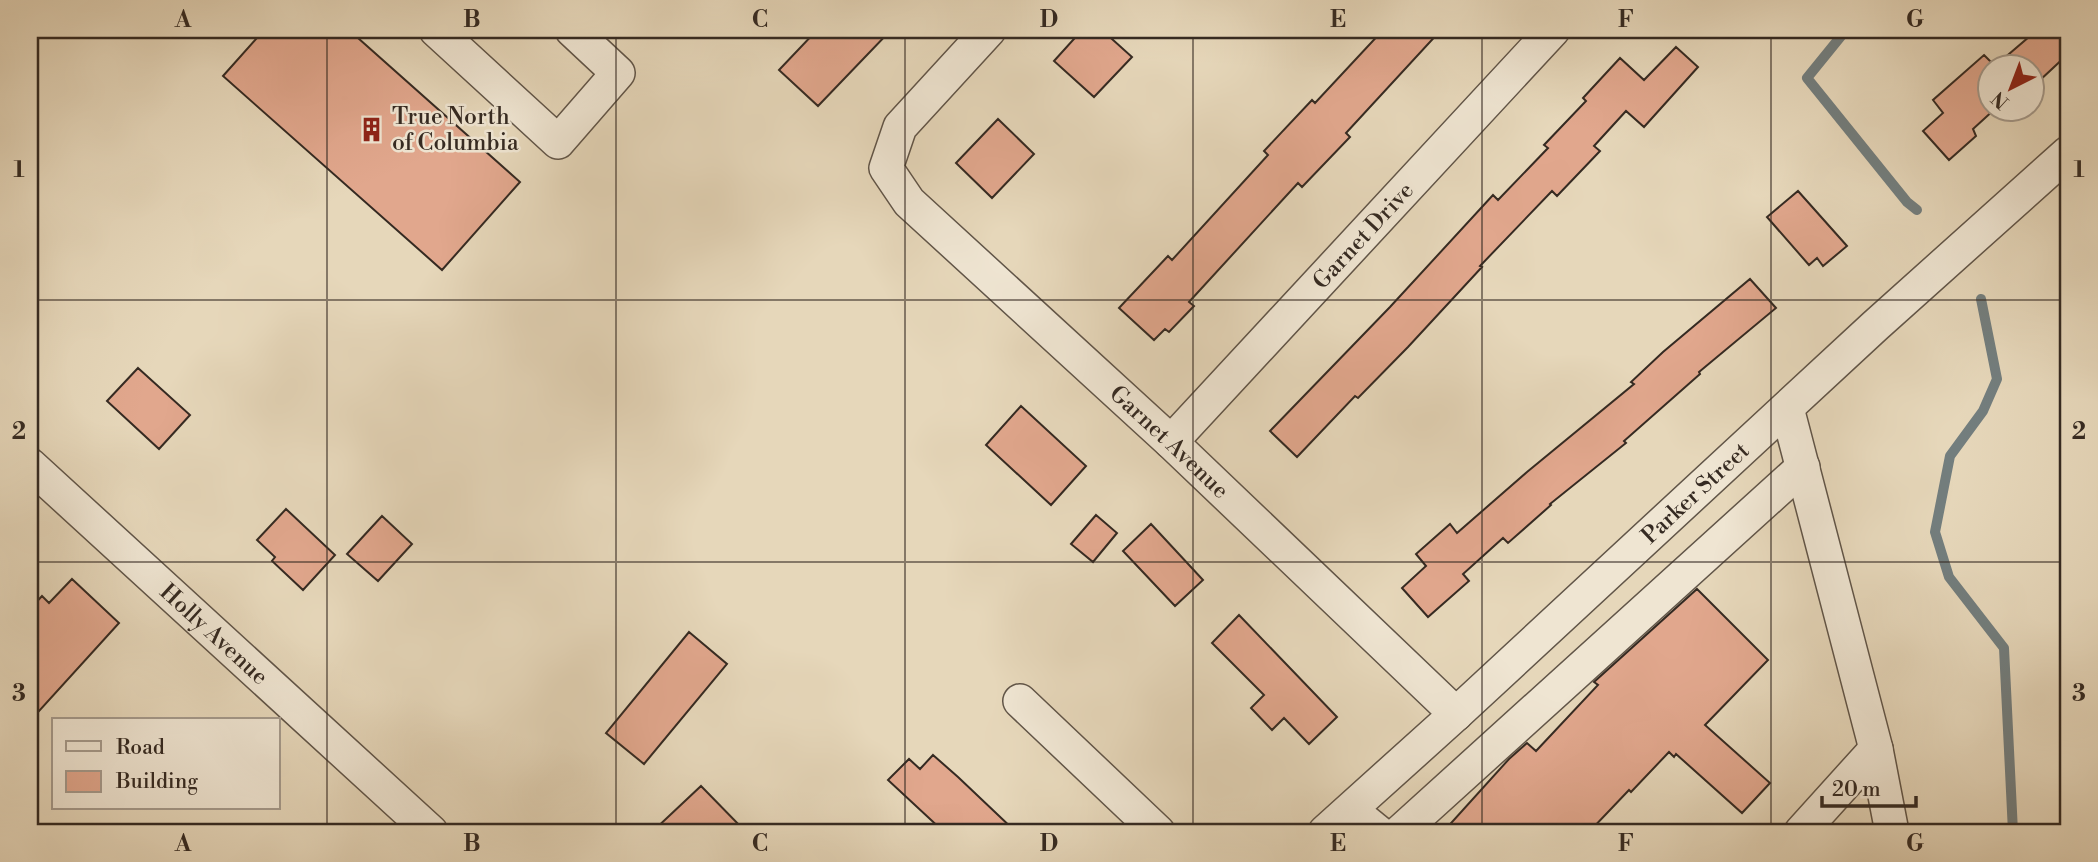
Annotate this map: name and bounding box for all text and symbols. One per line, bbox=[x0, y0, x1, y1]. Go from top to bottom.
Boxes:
text: A bbox=[174, 6, 192, 34]
text: B bbox=[463, 6, 481, 34]
text: C bbox=[752, 6, 768, 34]
text: D bbox=[1040, 6, 1058, 34]
text: E bbox=[1330, 6, 1346, 34]
text: F bbox=[1618, 6, 1634, 34]
text: G bbox=[1906, 6, 1924, 34]
north arrow bbox=[1976, 52, 2046, 122]
text: N bbox=[1987, 86, 2014, 114]
place label: True North of Columbia bbox=[392, 103, 519, 157]
building icon: True North of Columbia bbox=[358, 115, 386, 143]
text: 1 bbox=[13, 156, 25, 184]
text: 1 bbox=[2073, 156, 2085, 184]
street label: Garnet Drive bbox=[1307, 177, 1420, 295]
street label: Garnet Avenue bbox=[1103, 380, 1234, 505]
text: 2 bbox=[12, 418, 26, 446]
text: 2 bbox=[2072, 418, 2086, 446]
street label: Parker Street bbox=[1636, 437, 1755, 550]
street label: Holly Avenue bbox=[154, 578, 274, 691]
text: 3 bbox=[12, 680, 26, 708]
text: 3 bbox=[2072, 680, 2086, 708]
legend bbox=[52, 718, 280, 810]
text: Road bbox=[116, 735, 165, 761]
scale bar bbox=[1822, 764, 1916, 808]
text: Building bbox=[115, 769, 198, 795]
text: 20 m bbox=[1832, 777, 1881, 803]
text: A bbox=[174, 830, 192, 858]
text: B bbox=[463, 830, 481, 858]
text: C bbox=[752, 830, 768, 858]
text: D bbox=[1040, 830, 1058, 858]
text: E bbox=[1330, 830, 1346, 858]
text: F bbox=[1618, 830, 1634, 858]
text: G bbox=[1906, 830, 1924, 858]

